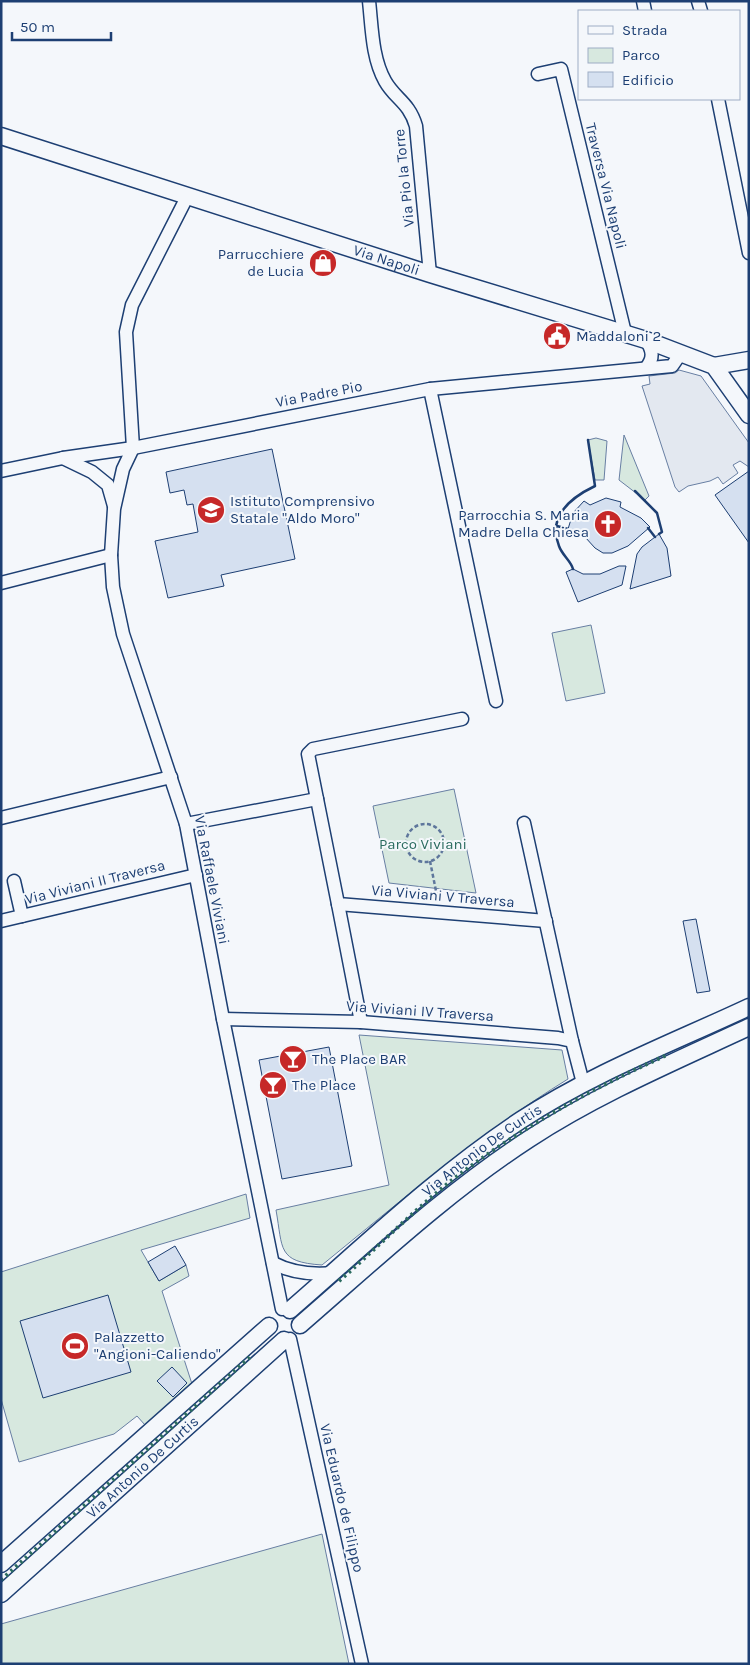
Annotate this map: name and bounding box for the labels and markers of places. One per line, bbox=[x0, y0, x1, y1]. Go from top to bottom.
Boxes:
place label: Parrucchiere de Lucia bbox=[218, 245, 304, 280]
shop icon: Parrucchiere de Lucia bbox=[308, 248, 338, 278]
public building icon: Maddaloni 2 bbox=[542, 321, 572, 351]
place label: Maddaloni 2 bbox=[576, 327, 661, 345]
place label: Istituto Comprensivo Statale "Aldo Moro" bbox=[230, 492, 375, 527]
school or university icon: Istituto Comprensivo Statale "Aldo Moro" bbox=[196, 495, 226, 525]
place label: Parrocchia S. Maria Madre Della Chiesa bbox=[458, 506, 589, 541]
church icon: Parrocchia S. Maria Madre Della Chiesa bbox=[593, 509, 623, 539]
bar icon: The Place BAR bbox=[278, 1044, 308, 1074]
place label: The Place BAR bbox=[312, 1050, 407, 1068]
bar icon: The Place bbox=[258, 1070, 288, 1100]
place label: The Place bbox=[292, 1076, 356, 1094]
place label: Palazzetto "Angioni-Caliendo" bbox=[94, 1328, 221, 1363]
sports icon: Palazzetto "Angioni-Caliendo" bbox=[60, 1331, 90, 1361]

